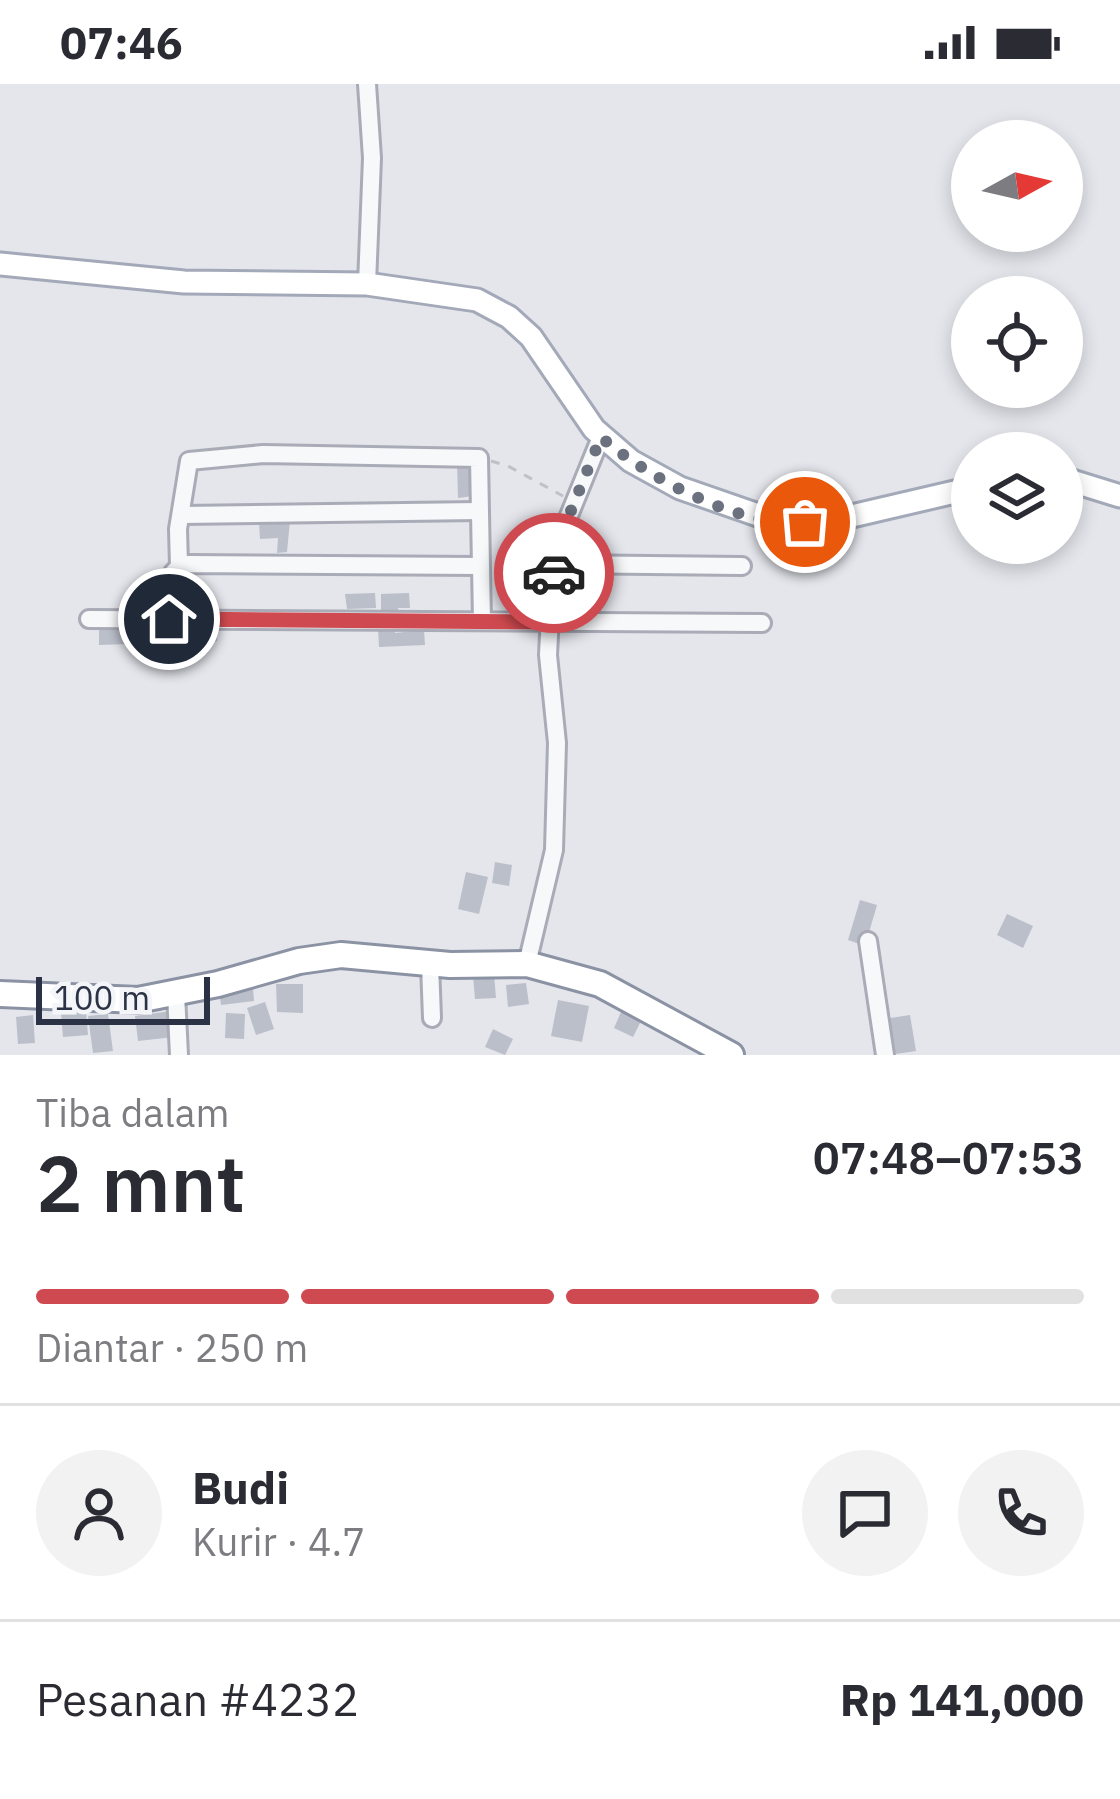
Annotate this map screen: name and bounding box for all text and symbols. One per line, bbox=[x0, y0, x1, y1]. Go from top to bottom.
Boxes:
text: 07:46 bbox=[60, 13, 183, 71]
north arrow bbox=[951, 120, 1083, 252]
map controls bbox=[951, 120, 1083, 564]
button: locate bbox=[951, 276, 1083, 408]
button: layers bbox=[951, 432, 1083, 564]
pin bbox=[754, 471, 856, 573]
icon: bag bbox=[772, 489, 838, 555]
courier bbox=[494, 513, 614, 633]
icon: car bbox=[521, 540, 587, 606]
pin bbox=[118, 568, 220, 670]
icon: home bbox=[136, 586, 202, 652]
scale bar bbox=[36, 971, 210, 1024]
text: 100 m bbox=[54, 976, 150, 1019]
text: Tiba dalam bbox=[36, 1087, 230, 1138]
text: 07:48–07:53 bbox=[813, 1128, 1084, 1186]
text: 2 mnt bbox=[36, 1132, 246, 1233]
text: Diantar · 250 m bbox=[36, 1322, 308, 1373]
button: person bbox=[36, 1450, 162, 1576]
button: chat bbox=[802, 1450, 928, 1576]
button: phone bbox=[958, 1450, 1084, 1576]
text: Budi bbox=[192, 1458, 289, 1516]
text: Kurir · 4.7 bbox=[192, 1516, 365, 1567]
text: Pesanan #4232 bbox=[36, 1670, 359, 1728]
text: Rp 141,000 bbox=[840, 1670, 1084, 1728]

